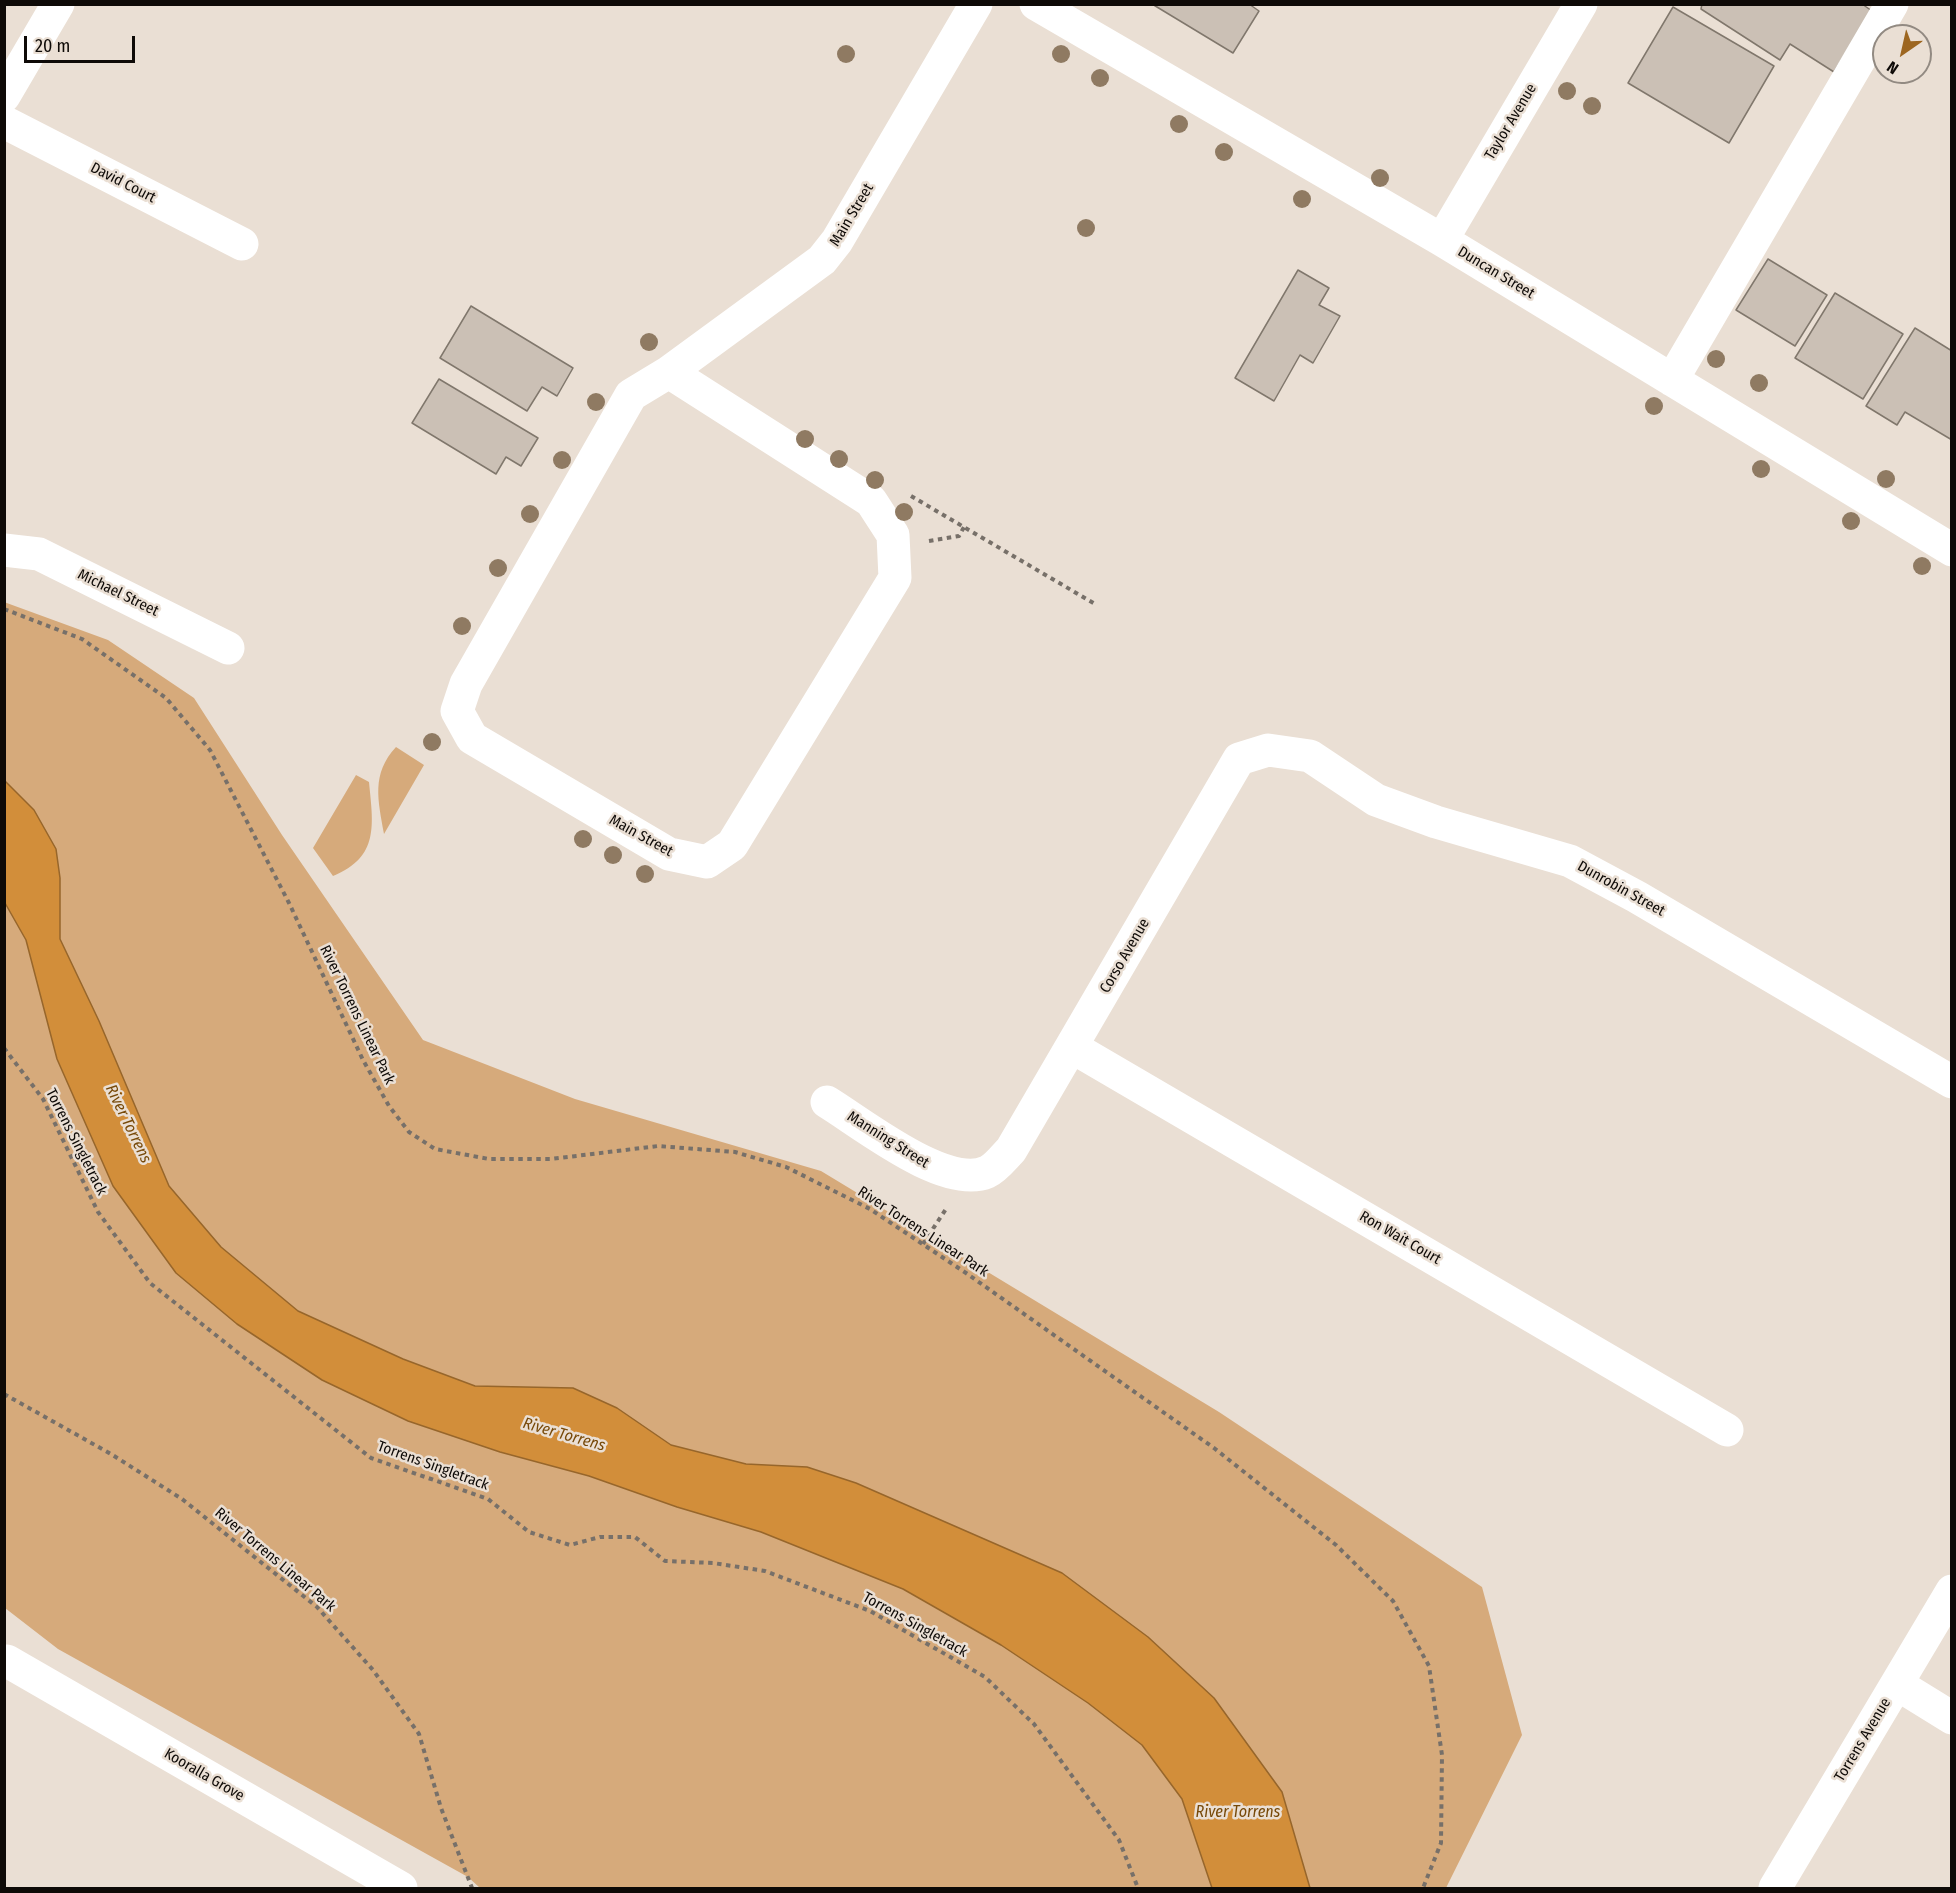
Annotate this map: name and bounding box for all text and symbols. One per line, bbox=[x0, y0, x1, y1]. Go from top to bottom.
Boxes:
scale bar bbox=[27, 24, 138, 62]
north arrow bbox=[1872, 24, 1932, 84]
text: 20 m bbox=[35, 35, 70, 57]
text: N bbox=[1883, 57, 1902, 78]
street label: Taylor Avenue bbox=[1481, 81, 1541, 163]
street label: David Court bbox=[87, 159, 159, 207]
street label: Main Street bbox=[826, 180, 878, 250]
street label: Duncan Street bbox=[1454, 243, 1538, 303]
street label: Michael Street bbox=[75, 566, 161, 620]
street label: Main Street bbox=[606, 811, 676, 861]
street label: Dunrobin Street bbox=[1574, 858, 1668, 920]
street label: Corso Avenue bbox=[1096, 916, 1154, 996]
street label: River Torrens Linear Park bbox=[316, 943, 398, 1087]
water label: River Torrens bbox=[101, 1082, 155, 1166]
street label: Torrens Singletrack bbox=[41, 1086, 111, 1198]
street label: Manning Street bbox=[844, 1108, 932, 1172]
street label: River Torrens Linear Park bbox=[854, 1183, 992, 1281]
street label: Ron Wait Court bbox=[1356, 1208, 1444, 1268]
water label: River Torrens bbox=[521, 1414, 607, 1456]
street label: Torrens Singletrack bbox=[375, 1437, 491, 1495]
street label: River Torrens Linear Park bbox=[211, 1504, 339, 1616]
street label: Torrens Singletrack bbox=[859, 1589, 971, 1661]
street label: Torrens Avenue bbox=[1831, 1695, 1895, 1785]
street label: Kooralla Grove bbox=[161, 1745, 247, 1805]
water label: River Torrens bbox=[1196, 1803, 1280, 1823]

